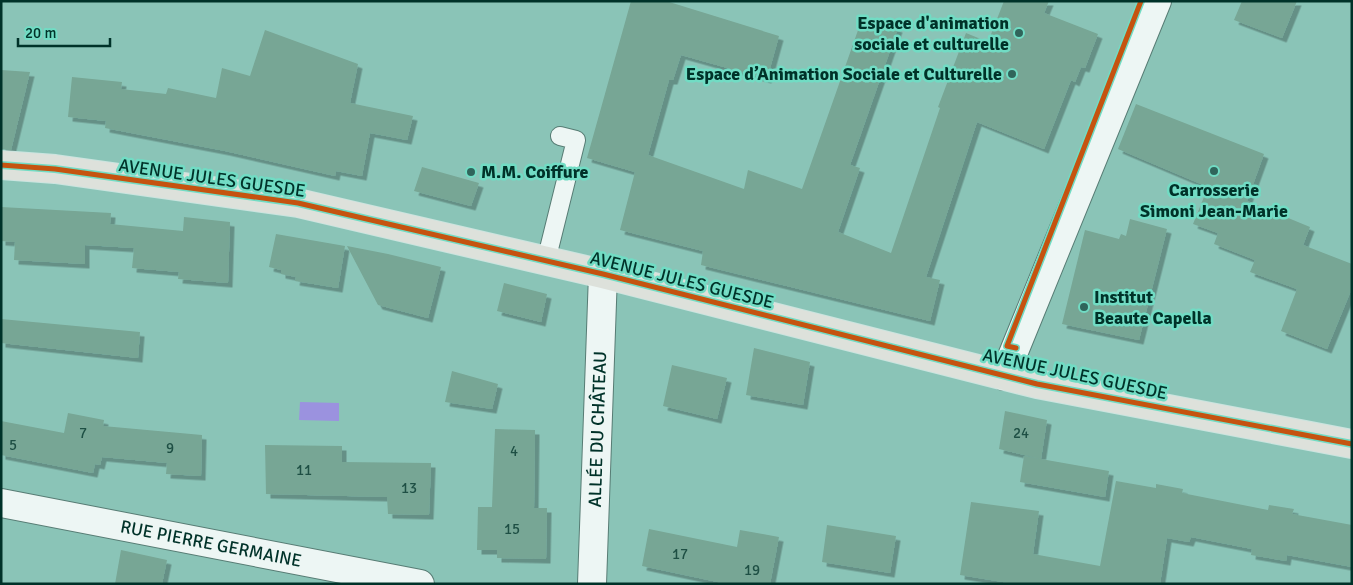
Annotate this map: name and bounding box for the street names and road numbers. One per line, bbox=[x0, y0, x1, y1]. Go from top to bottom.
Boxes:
street label: AVENUE JULES GUESDE bbox=[117, 154, 307, 202]
street label: AVENUE JULES GUESDE bbox=[588, 247, 776, 313]
street label: AVENUE JULES GUESDE bbox=[981, 344, 1169, 404]
street label: ALLÉE DU CHÂTEAU bbox=[584, 351, 611, 508]
street label: RUE PIERRE GERMAINE bbox=[119, 515, 304, 572]

